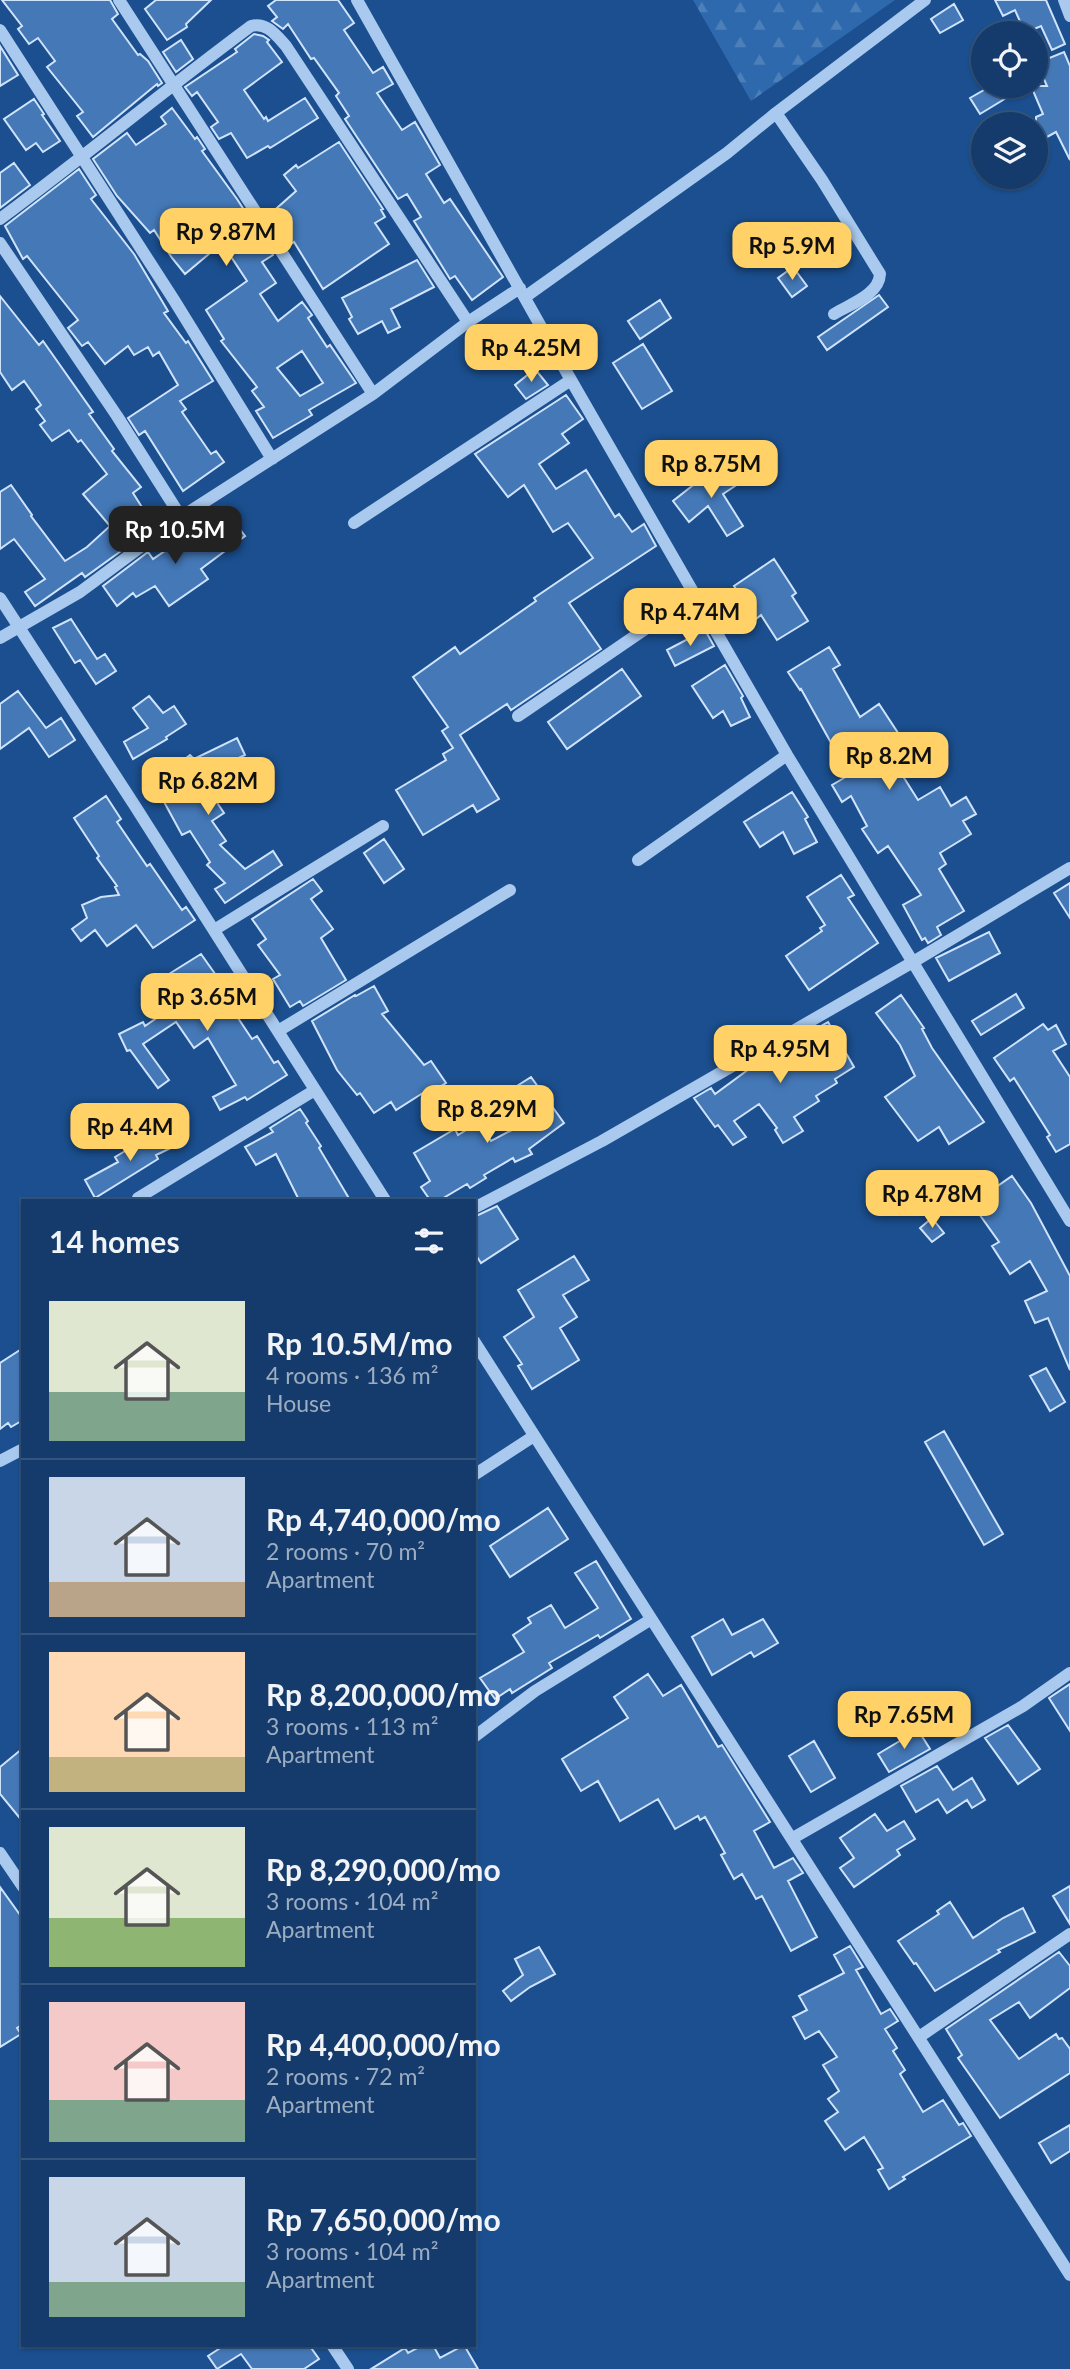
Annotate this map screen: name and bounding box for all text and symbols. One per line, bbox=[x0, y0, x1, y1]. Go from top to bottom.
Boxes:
map controls bbox=[971, 21, 1048, 189]
button: locate bbox=[971, 21, 1048, 98]
button: layers bbox=[971, 112, 1048, 189]
pin: Rp 9.87M bbox=[154, 208, 298, 268]
text: Rp 9.87M bbox=[176, 217, 276, 245]
pin: Rp 5.9M bbox=[727, 222, 857, 282]
text: Rp 5.9M bbox=[748, 231, 836, 259]
pin: Rp 4.25M bbox=[459, 324, 603, 384]
text: Rp 4.25M bbox=[481, 333, 581, 361]
pin: Rp 8.75M bbox=[639, 440, 783, 500]
text: Rp 8.75M bbox=[661, 449, 761, 477]
pin: Rp 10.5M bbox=[103, 506, 247, 566]
text: Rp 10.5M bbox=[125, 515, 225, 543]
pin: Rp 4.74M bbox=[618, 588, 762, 648]
text: Rp 4.74M bbox=[640, 597, 740, 625]
pin: Rp 8.2M bbox=[824, 732, 954, 792]
text: Rp 8.2M bbox=[845, 741, 933, 769]
pin: Rp 6.82M bbox=[136, 758, 280, 817]
text: Rp 6.82M bbox=[158, 766, 258, 794]
pin: Rp 3.65M bbox=[135, 974, 279, 1033]
text: Rp 3.65M bbox=[157, 982, 257, 1010]
pin: Rp 4.95M bbox=[708, 1026, 852, 1085]
text: Rp 4.95M bbox=[730, 1034, 830, 1062]
pin: Rp 8.29M bbox=[415, 1086, 559, 1145]
text: Rp 8.29M bbox=[437, 1094, 537, 1122]
pin: Rp 4.4M bbox=[65, 1104, 195, 1163]
text: Rp 4.4M bbox=[86, 1112, 174, 1140]
pin: Rp 4.78M bbox=[860, 1170, 1004, 1230]
text: Rp 4.78M bbox=[882, 1179, 982, 1207]
icon: filters bbox=[410, 1222, 448, 1260]
text: 14 homes bbox=[49, 1223, 180, 1259]
text: Rp 10.5M/mo bbox=[266, 1325, 453, 1361]
icon: home bbox=[105, 1329, 189, 1413]
text: 4 rooms · 136 m² bbox=[266, 1361, 438, 1389]
text: House bbox=[266, 1389, 331, 1417]
text: Rp 4,740,000/mo bbox=[266, 1501, 501, 1537]
icon: home bbox=[105, 1505, 189, 1589]
text: 2 rooms · 70 m² bbox=[266, 1537, 425, 1565]
text: Apartment bbox=[266, 1565, 374, 1593]
text: Rp 8,200,000/mo bbox=[266, 1676, 501, 1712]
icon: home bbox=[105, 1680, 189, 1764]
pin: Rp 7.65M bbox=[832, 1692, 976, 1751]
text: Rp 7.65M bbox=[854, 1700, 954, 1728]
text: 3 rooms · 113 m² bbox=[266, 1712, 438, 1740]
text: Apartment bbox=[266, 1740, 374, 1768]
text: Rp 8,290,000/mo bbox=[266, 1851, 501, 1887]
icon: home bbox=[105, 1855, 189, 1939]
text: 3 rooms · 104 m² bbox=[266, 1887, 438, 1915]
text: Apartment bbox=[266, 1915, 374, 1943]
text: Rp 4,400,000/mo bbox=[266, 2026, 501, 2062]
icon: home bbox=[105, 2030, 189, 2114]
text: 2 rooms · 72 m² bbox=[266, 2062, 425, 2090]
text: Apartment bbox=[266, 2090, 374, 2118]
text: Rp 7,650,000/mo bbox=[266, 2201, 501, 2237]
icon: home bbox=[105, 2205, 189, 2289]
text: 3 rooms · 104 m² bbox=[266, 2237, 438, 2265]
text: Apartment bbox=[266, 2265, 374, 2293]

